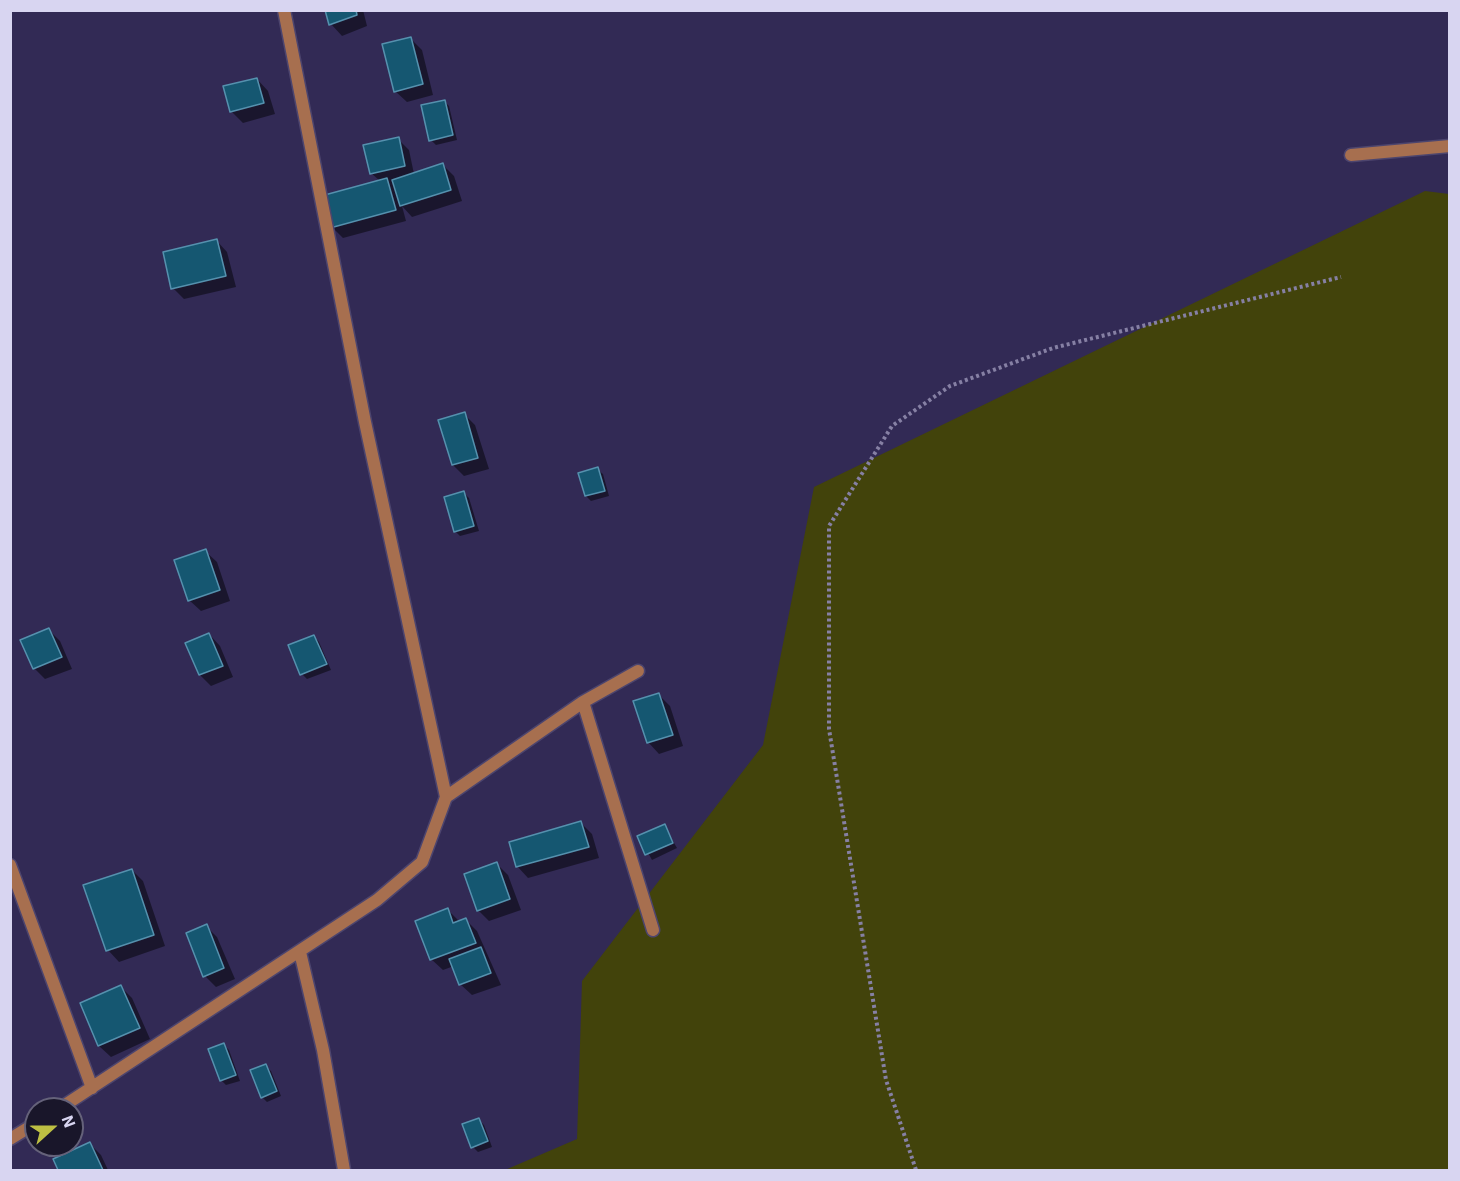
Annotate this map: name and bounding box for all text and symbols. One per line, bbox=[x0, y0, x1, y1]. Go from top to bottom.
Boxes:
north arrow bbox=[24, 1097, 84, 1157]
text: N bbox=[58, 1112, 80, 1130]

